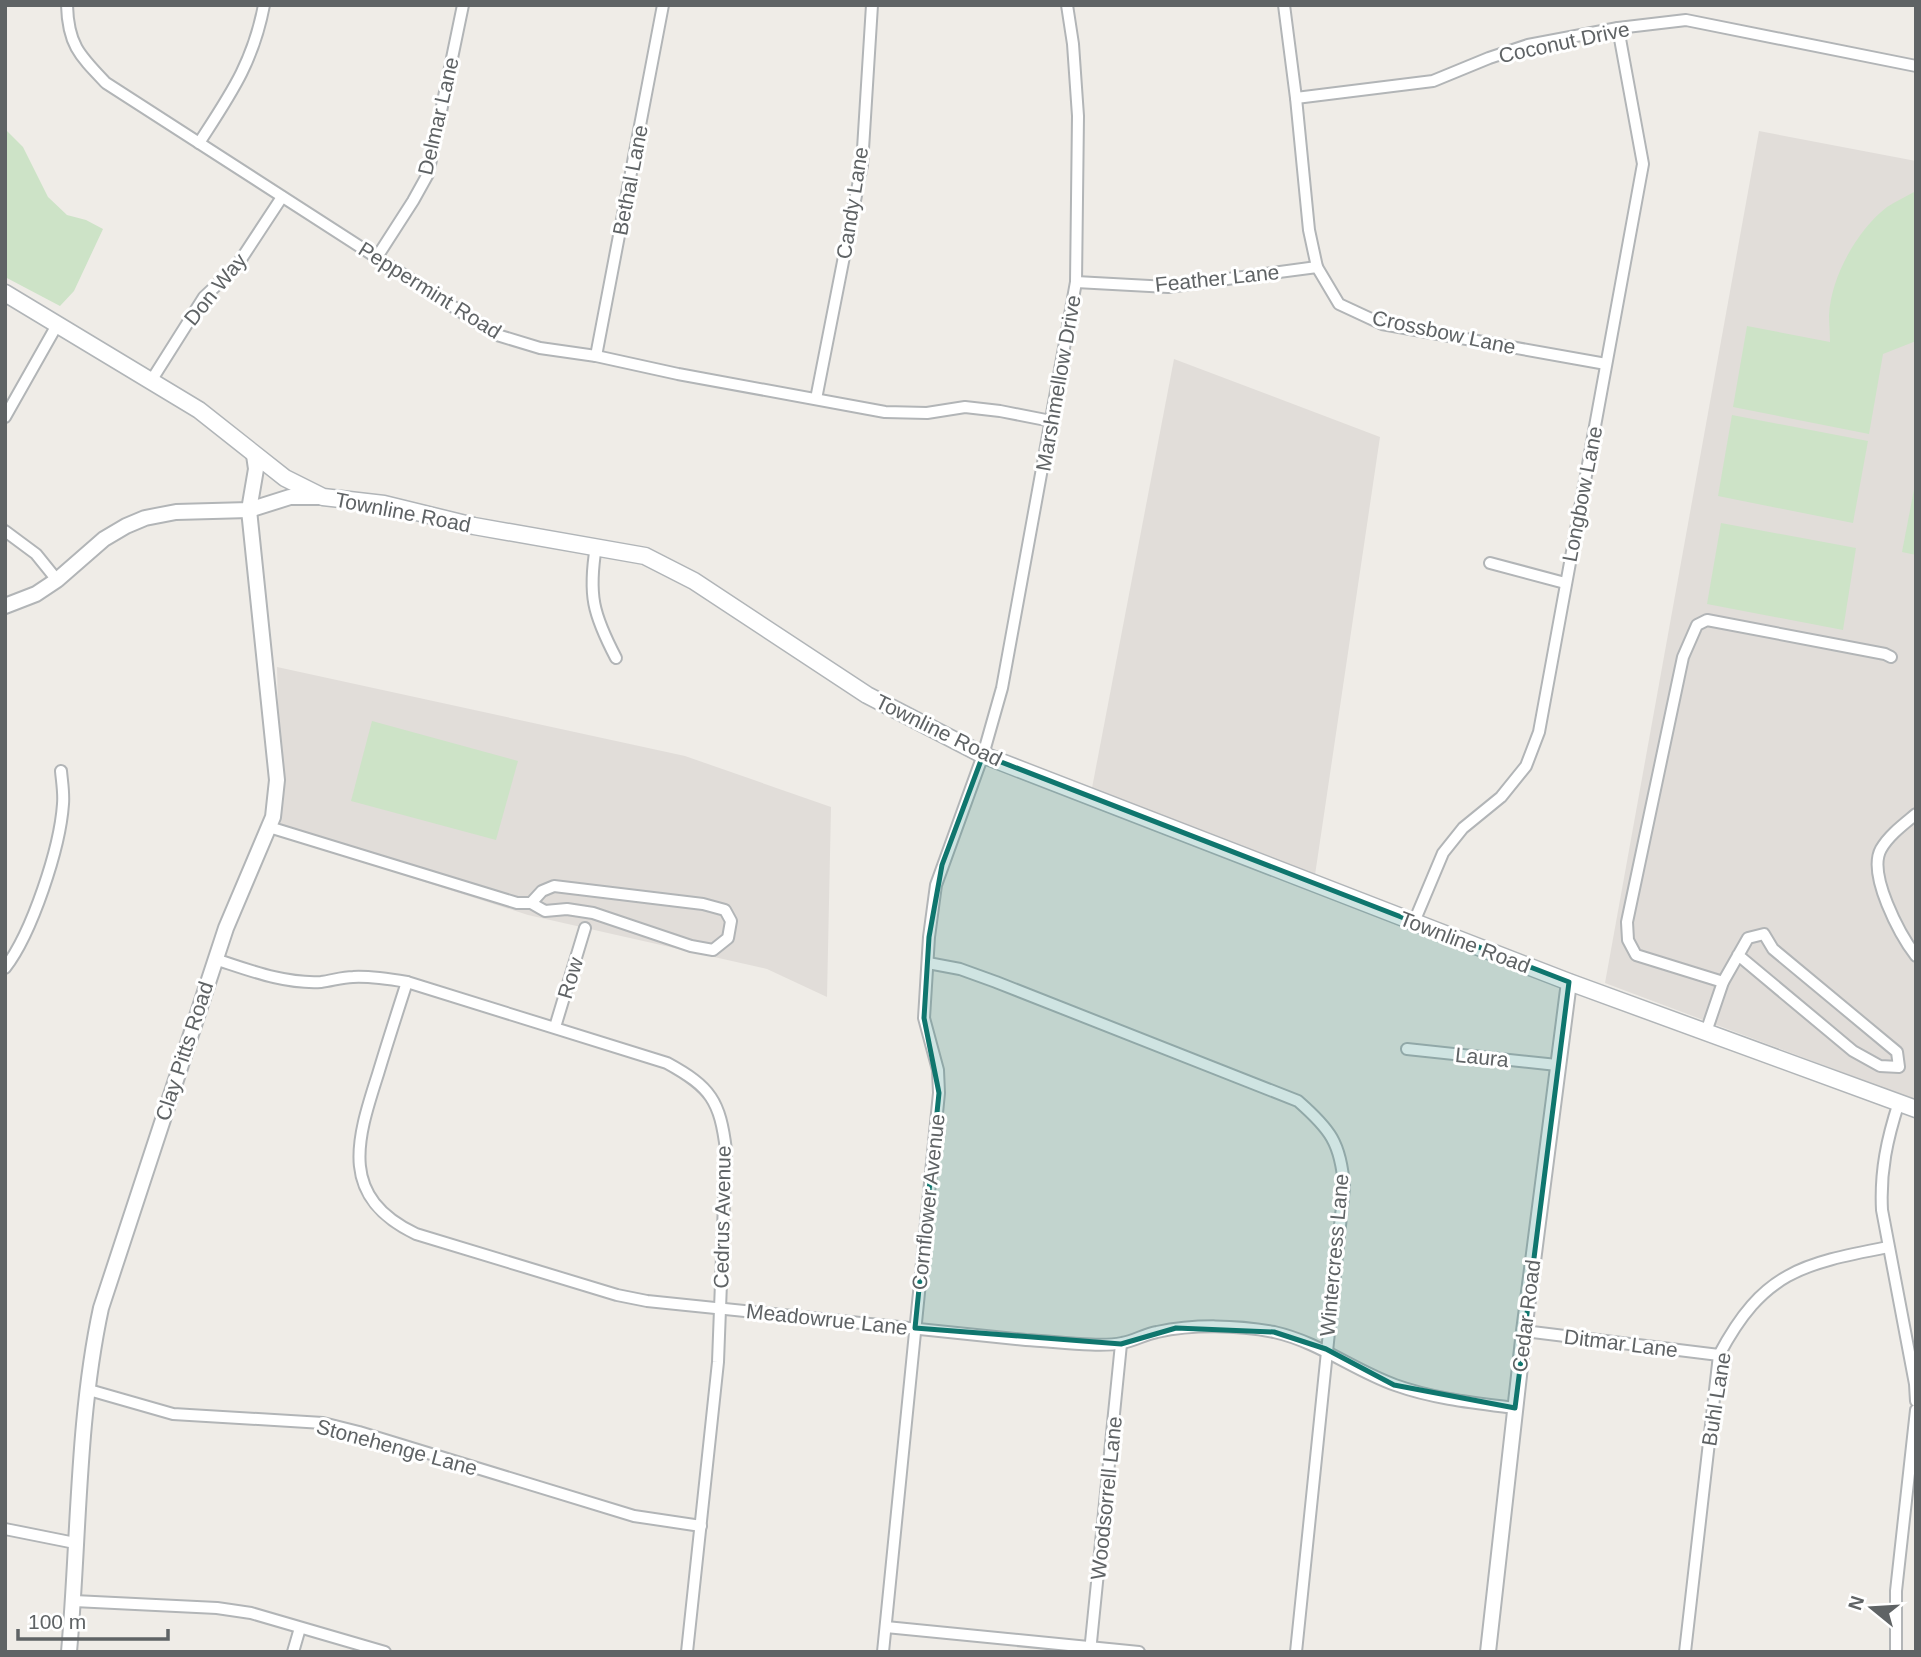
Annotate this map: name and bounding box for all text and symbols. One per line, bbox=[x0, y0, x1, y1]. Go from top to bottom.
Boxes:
street label: Coconut Drive bbox=[1497, 17, 1631, 67]
street label: Delmar Lane bbox=[413, 55, 463, 177]
street label: Bethal Lane bbox=[608, 123, 652, 237]
street label: Candy Lane bbox=[832, 145, 872, 261]
street label: Peppermint Road bbox=[355, 237, 505, 343]
street label: Don Way bbox=[179, 248, 251, 329]
street label: Feather Lane bbox=[1154, 260, 1280, 296]
street label: Marshmellow Drive bbox=[1031, 293, 1085, 473]
street label: Crossbow Lane bbox=[1370, 306, 1518, 358]
street label: Longbow Lane bbox=[1558, 424, 1606, 564]
street label: Townline Road bbox=[333, 488, 473, 536]
street label: Townline Road bbox=[872, 689, 1006, 771]
street label: Townline Road bbox=[1397, 907, 1533, 977]
street label: Row bbox=[553, 954, 587, 1001]
street label: Clay Pitts Road bbox=[151, 979, 217, 1123]
street label: Laura bbox=[1454, 1043, 1510, 1071]
street label: Cornflower Avenue bbox=[907, 1113, 949, 1291]
street label: Cedrus Avenue bbox=[709, 1145, 735, 1289]
street label: Wintercress Lane bbox=[1315, 1173, 1353, 1337]
street label: Cedar Road bbox=[1508, 1258, 1544, 1374]
street label: Meadowrue Lane bbox=[745, 1299, 909, 1339]
street label: Ditmar Lane bbox=[1563, 1325, 1679, 1361]
street label: Buhl Lane bbox=[1697, 1350, 1735, 1448]
street label: Stonehenge Lane bbox=[314, 1414, 480, 1480]
street label: Woodsorrell Lane bbox=[1086, 1415, 1126, 1581]
north arrow bbox=[1837, 1573, 1907, 1643]
text: N bbox=[1844, 1593, 1868, 1613]
scale bar bbox=[18, 1598, 168, 1642]
text: 100 m bbox=[28, 1610, 86, 1633]

